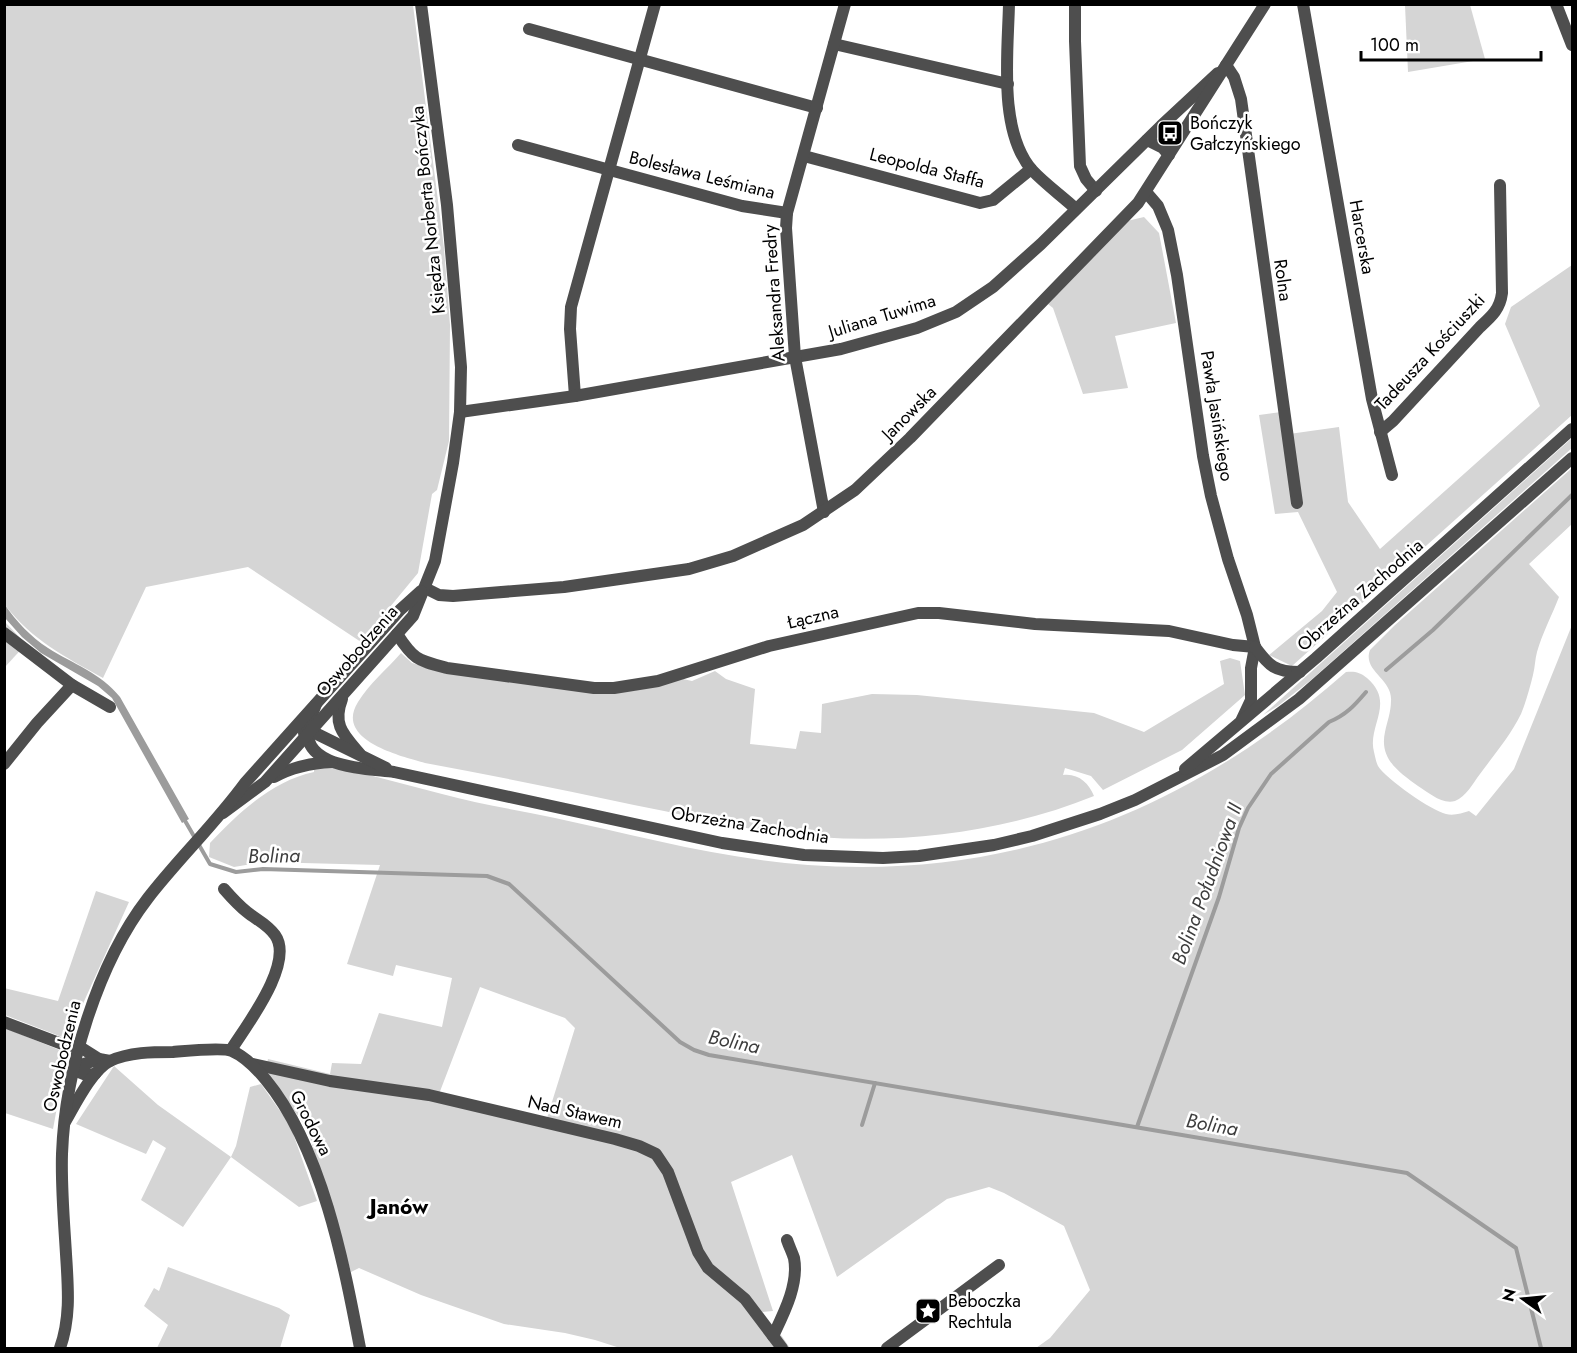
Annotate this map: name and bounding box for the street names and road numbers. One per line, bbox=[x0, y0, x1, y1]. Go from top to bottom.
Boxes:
street label: Księdza Norberta Bończyka bbox=[404, 105, 452, 315]
street label: Leopolda Staffa bbox=[867, 141, 987, 195]
street label: Bolesława Leśmiana bbox=[626, 144, 778, 206]
street label: Harcerska bbox=[1343, 198, 1381, 276]
street label: Aleksandra Fredry bbox=[756, 223, 792, 363]
street label: Rolna bbox=[1267, 257, 1299, 303]
street label: Juliana Tuwima bbox=[823, 287, 939, 345]
street label: Tadeusza Kościuszki bbox=[1369, 288, 1491, 416]
street label: Pawła Jasińskiego bbox=[1194, 349, 1240, 483]
street label: Janowska bbox=[874, 380, 942, 448]
street label: Obrzeżna Zachodnia bbox=[1291, 533, 1429, 657]
street label: Łączna bbox=[784, 599, 841, 636]
street label: Oswobodzenia bbox=[310, 600, 404, 702]
street label: Obrzeżna Zachodnia bbox=[669, 800, 831, 850]
street label: Oswobodzenia bbox=[37, 998, 87, 1114]
street label: Grodowa bbox=[283, 1086, 339, 1160]
street label: Nad Stawem bbox=[525, 1089, 625, 1135]

